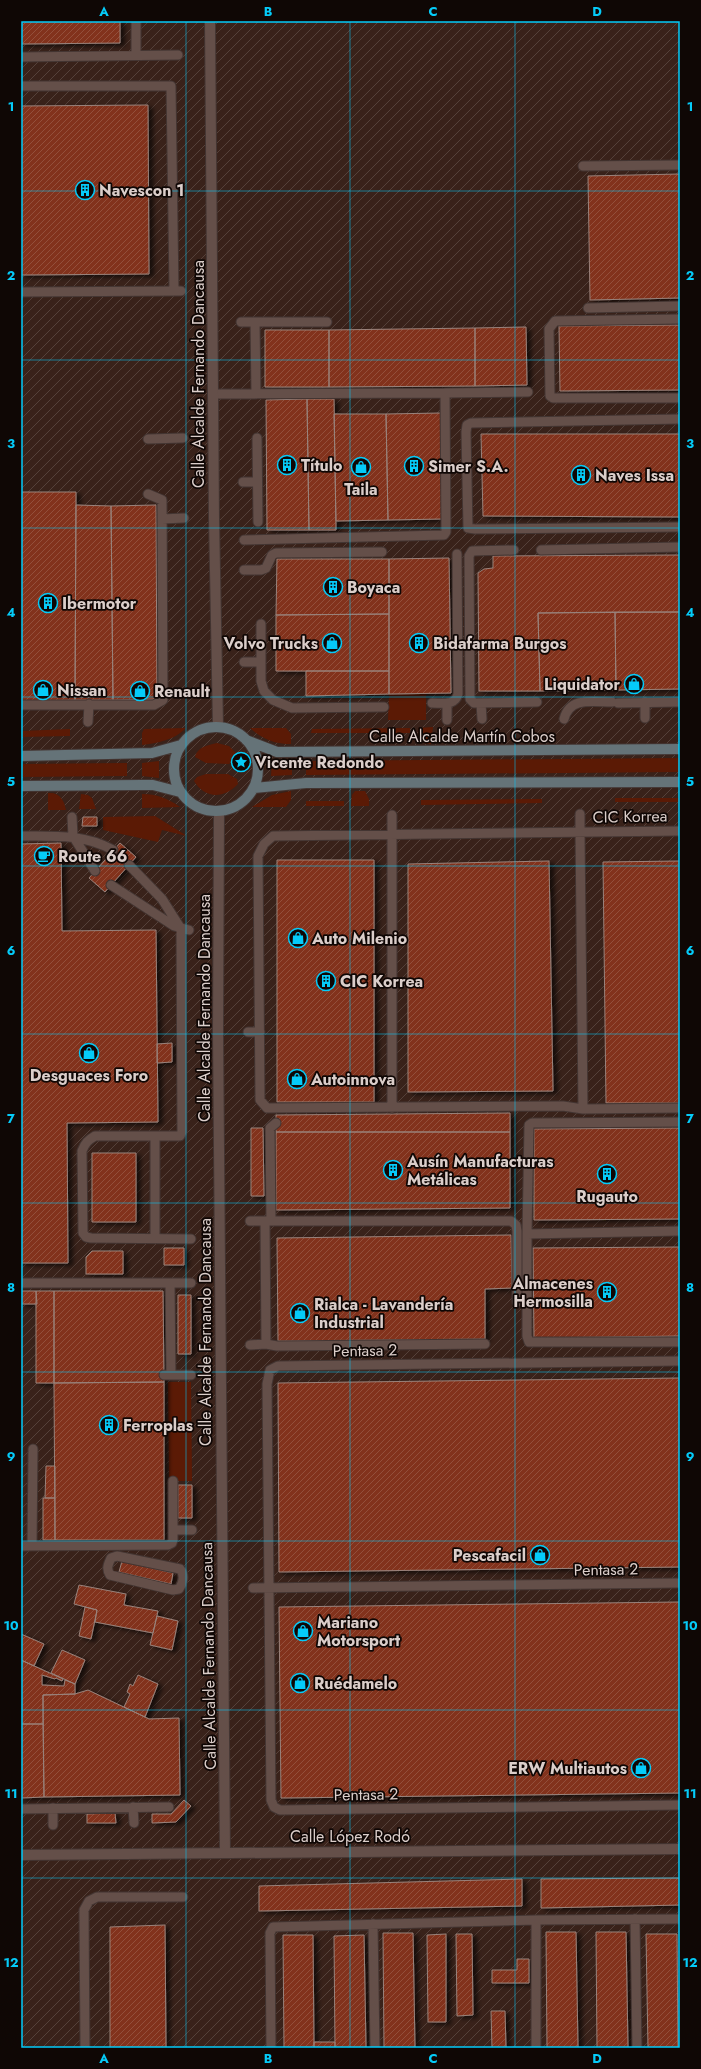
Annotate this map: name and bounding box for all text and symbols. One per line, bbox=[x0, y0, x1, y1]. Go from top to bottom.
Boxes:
text: A bbox=[98, 2, 109, 21]
text: B bbox=[264, 2, 273, 21]
text: C bbox=[428, 2, 438, 21]
text: D bbox=[592, 2, 602, 21]
text: 1 bbox=[8, 97, 14, 116]
text: 1 bbox=[687, 97, 693, 116]
building icon: Navescon 1 bbox=[74, 179, 96, 201]
place label: Navescon 1 bbox=[99, 179, 184, 202]
street label: Calle Alcalde Fernando Dancausa bbox=[187, 260, 210, 488]
text: 2 bbox=[7, 266, 15, 285]
text: 2 bbox=[686, 266, 694, 285]
text: 3 bbox=[7, 434, 15, 453]
text: 3 bbox=[686, 434, 694, 453]
building icon: Título bbox=[276, 454, 298, 476]
place label: Título bbox=[301, 454, 342, 477]
building icon: Simer S.A. bbox=[403, 455, 425, 477]
place label: Simer S.A. bbox=[428, 455, 509, 478]
shop icon: Taila bbox=[350, 456, 372, 478]
building icon: Naves Issa bbox=[570, 464, 592, 486]
place label: Naves Issa bbox=[595, 464, 674, 487]
place label: Taila bbox=[344, 478, 378, 501]
building icon: Boyaca bbox=[322, 576, 344, 598]
place label: Boyaca bbox=[347, 576, 400, 599]
building icon: Ibermotor bbox=[37, 592, 59, 614]
place label: Ibermotor bbox=[62, 592, 137, 615]
text: 4 bbox=[6, 603, 16, 622]
text: 4 bbox=[685, 603, 695, 622]
place label: Volvo Trucks bbox=[222, 632, 318, 655]
shop icon: Volvo Trucks bbox=[321, 632, 343, 654]
building icon: Bidafarma Burgos bbox=[408, 632, 430, 654]
place label: Bidafarma Burgos bbox=[433, 632, 566, 655]
place label: Liquidator bbox=[544, 673, 620, 696]
shop icon: Liquidator bbox=[623, 673, 645, 695]
shop icon: Nissan bbox=[32, 679, 54, 701]
place label: Nissan bbox=[57, 679, 107, 702]
shop icon: Renault bbox=[129, 680, 151, 702]
place label: Renault bbox=[154, 680, 211, 703]
street label: Calle Alcalde Martín Cobos bbox=[369, 725, 555, 748]
place icon: Vicente Redondo bbox=[230, 751, 252, 773]
place label: Vicente Redondo bbox=[254, 751, 384, 774]
text: 5 bbox=[7, 772, 15, 791]
text: 5 bbox=[686, 772, 694, 791]
street label: CIC Korrea bbox=[593, 804, 668, 829]
cafe icon: Route 66 bbox=[33, 845, 55, 867]
place label: Route 66 bbox=[58, 845, 127, 868]
street label: Calle Alcalde Fernando Dancausa bbox=[193, 894, 216, 1122]
shop icon: Auto Milenio bbox=[287, 927, 309, 949]
place label: Auto Milenio bbox=[311, 927, 407, 950]
text: 6 bbox=[7, 941, 16, 960]
text: 6 bbox=[686, 941, 695, 960]
building icon: CIC Korrea bbox=[315, 970, 337, 992]
place label: CIC Korrea bbox=[340, 970, 423, 993]
shop icon: Desguaces Foro bbox=[78, 1042, 100, 1064]
place label: Desguaces Foro bbox=[30, 1064, 148, 1087]
shop icon: Autoinnova bbox=[286, 1068, 308, 1090]
place label: Autoinnova bbox=[310, 1068, 395, 1091]
text: 7 bbox=[7, 1109, 15, 1128]
text: 7 bbox=[686, 1109, 694, 1128]
place label: Ausín Manufacturas Metálicas bbox=[406, 1150, 553, 1191]
building icon: Ausín Manufacturas Metálicas bbox=[382, 1159, 404, 1181]
building icon: Rugauto bbox=[596, 1163, 618, 1185]
place label: Rugauto bbox=[576, 1185, 638, 1208]
street label: Calle Alcalde Fernando Dancausa bbox=[194, 1218, 217, 1446]
place label: Almacenes Hermosilla bbox=[511, 1272, 593, 1313]
text: 8 bbox=[7, 1278, 15, 1297]
text: 8 bbox=[686, 1278, 694, 1297]
building icon: Almacenes Hermosilla bbox=[596, 1281, 618, 1303]
place label: Rialca - Lavandería Industrial bbox=[314, 1293, 453, 1334]
shop icon: Rialca - Lavandería Industrial bbox=[289, 1302, 311, 1324]
street label: Pentasa 2 bbox=[333, 1338, 397, 1363]
building icon: Ferroplas bbox=[98, 1414, 120, 1436]
place label: Ferroplas bbox=[123, 1414, 193, 1437]
text: 9 bbox=[7, 1447, 16, 1466]
text: 9 bbox=[686, 1447, 695, 1466]
street label: Calle Alcalde Fernando Dancausa bbox=[195, 1542, 222, 1770]
place label: Pescafacil bbox=[453, 1544, 526, 1567]
shop icon: Pescafacil bbox=[529, 1544, 551, 1566]
street label: Pentasa 2 bbox=[574, 1557, 638, 1582]
place label: Mariano Motorsport bbox=[317, 1611, 401, 1652]
text: 10 bbox=[3, 1616, 19, 1635]
text: 10 bbox=[682, 1616, 698, 1635]
shop icon: Mariano Motorsport bbox=[292, 1620, 314, 1642]
shop icon: Ruédamelo bbox=[289, 1672, 311, 1694]
place label: Ruédamelo bbox=[314, 1672, 397, 1695]
place label: ERW Multiautos bbox=[508, 1757, 627, 1780]
shop icon: ERW Multiautos bbox=[630, 1757, 652, 1779]
street label: Pentasa 2 bbox=[334, 1782, 398, 1807]
text: 11 bbox=[4, 1784, 18, 1803]
text: 11 bbox=[683, 1784, 697, 1803]
street label: Calle López Rodó bbox=[290, 1825, 410, 1848]
text: 12 bbox=[3, 1953, 19, 1972]
text: 12 bbox=[682, 1953, 698, 1972]
text: A bbox=[98, 2049, 109, 2068]
text: B bbox=[264, 2049, 273, 2068]
text: C bbox=[428, 2049, 438, 2068]
text: D bbox=[592, 2049, 602, 2068]

